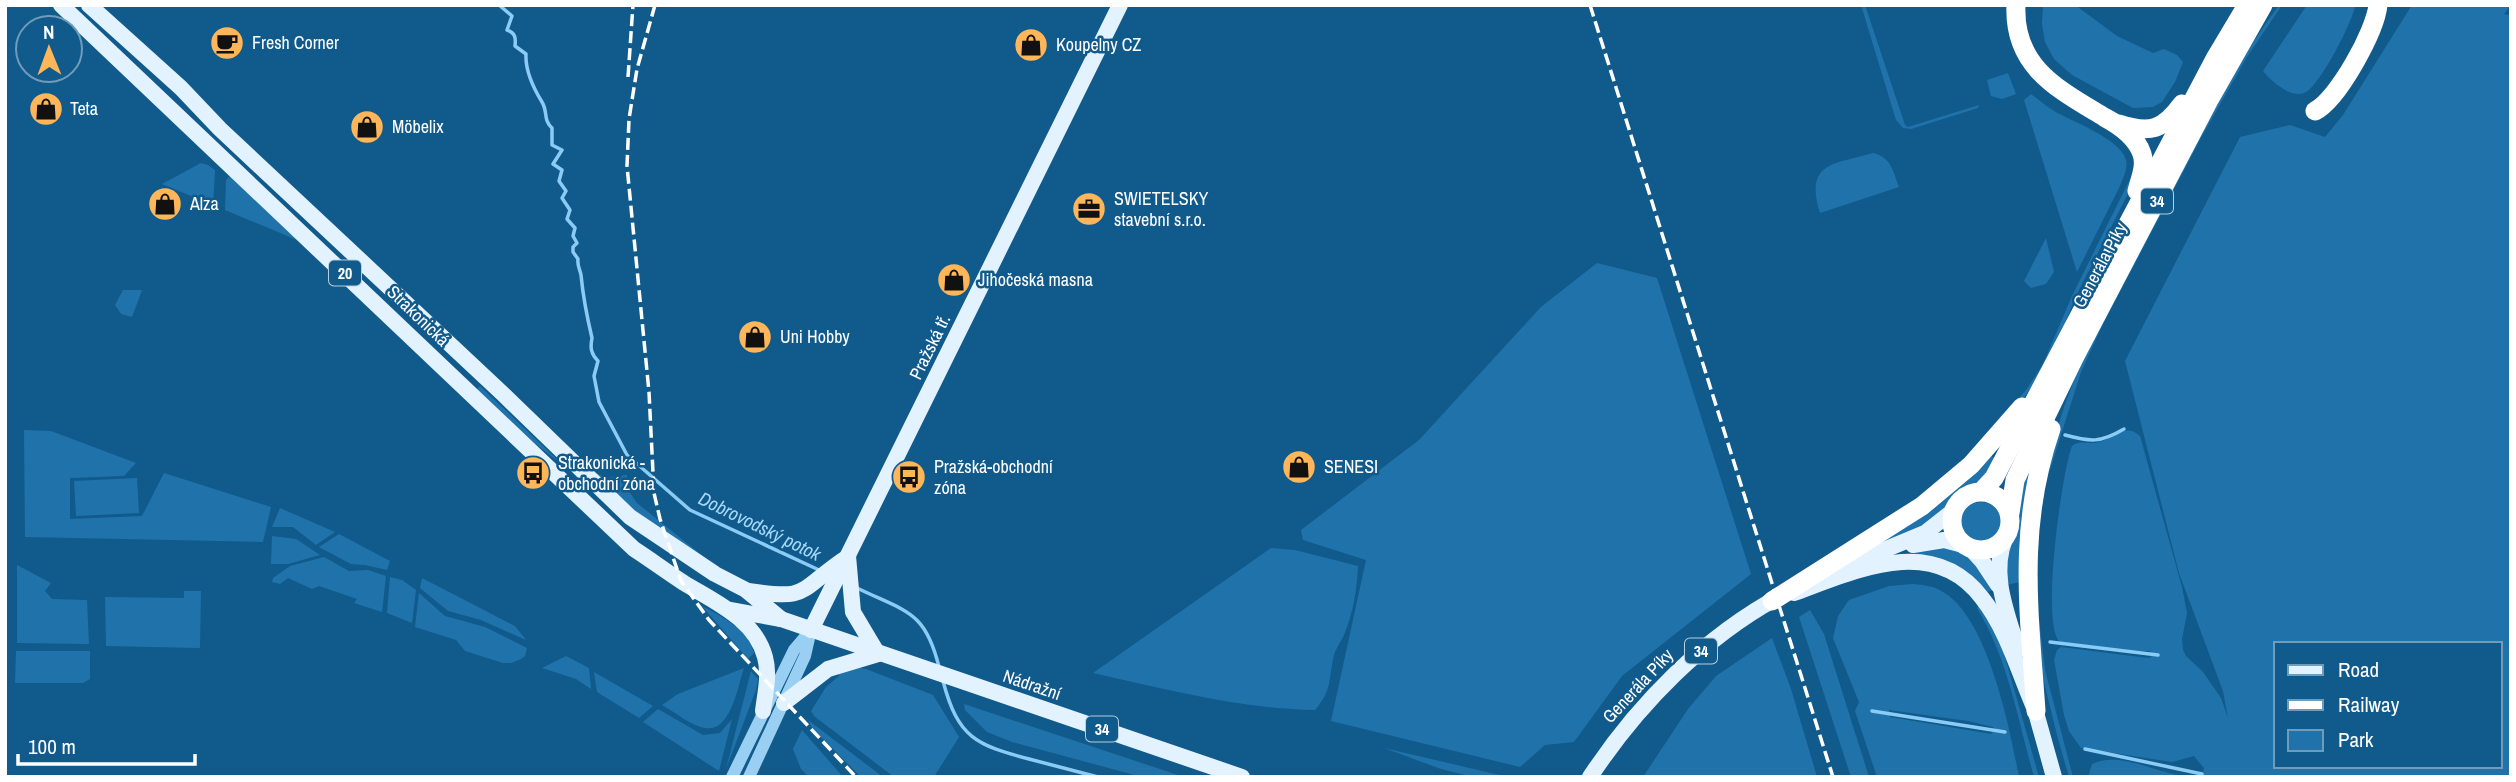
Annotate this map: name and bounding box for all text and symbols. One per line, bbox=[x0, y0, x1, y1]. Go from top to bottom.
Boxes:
north arrow bbox=[14, 14, 84, 84]
text: N bbox=[43, 19, 55, 45]
cafe icon: Fresh Corner bbox=[208, 24, 246, 62]
shop icon: Koupelny CZ bbox=[1012, 26, 1050, 64]
place label: Fresh Corner bbox=[252, 30, 339, 55]
place label: Koupelny CZ bbox=[1056, 32, 1141, 57]
shop icon: Teta bbox=[27, 90, 65, 128]
place label: Teta bbox=[70, 96, 98, 121]
shop icon: Möbelix bbox=[348, 108, 386, 146]
place label: Möbelix bbox=[392, 114, 444, 139]
shop icon: Alza bbox=[146, 185, 184, 223]
place label: SWIETELSKY stavební s.r.o. bbox=[1114, 186, 1208, 232]
road number: 34 bbox=[2141, 188, 2173, 214]
office icon: SWIETELSKY stavební s.r.o. bbox=[1070, 190, 1108, 228]
place label: Alza bbox=[189, 191, 219, 216]
street label: Generála Píky bbox=[2067, 217, 2133, 312]
road number: 20 bbox=[329, 260, 361, 286]
shop icon: Jihočeská masna bbox=[935, 261, 973, 299]
place label: Jihočeská masna bbox=[978, 267, 1093, 292]
street label: Strakonická bbox=[382, 280, 455, 352]
street label: Pražská tř. bbox=[903, 310, 956, 384]
shop icon: Uni Hobby bbox=[736, 318, 774, 356]
place label: Uni Hobby bbox=[780, 324, 850, 349]
shop icon: SENESI bbox=[1280, 448, 1318, 486]
place label: Strakonická - obchodní zóna bbox=[558, 450, 655, 496]
bus stop icon: Strakonická - obchodní zóna bbox=[514, 454, 552, 492]
place label: Pražská-obchodní zóna bbox=[934, 454, 1054, 500]
place label: SENESI bbox=[1324, 454, 1378, 479]
bus stop icon: Pražská-obchodní zóna bbox=[890, 458, 928, 496]
water label: Dobrovodský potok bbox=[694, 485, 827, 567]
road number: 34 bbox=[1685, 638, 1717, 664]
street label: Generála Píky bbox=[1597, 642, 1679, 728]
legend bbox=[2274, 642, 2502, 768]
text: Road bbox=[2338, 655, 2379, 684]
street label: Nádražní bbox=[1000, 663, 1065, 706]
text: Railway bbox=[2338, 690, 2400, 719]
road number: 34 bbox=[1086, 716, 1118, 742]
scale bar bbox=[18, 722, 194, 766]
text: Park bbox=[2338, 725, 2374, 754]
text: 100 m bbox=[28, 732, 76, 761]

